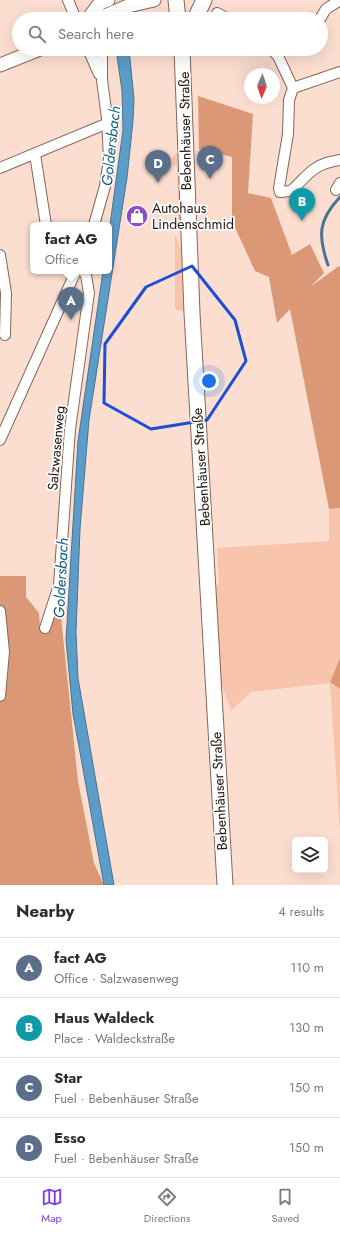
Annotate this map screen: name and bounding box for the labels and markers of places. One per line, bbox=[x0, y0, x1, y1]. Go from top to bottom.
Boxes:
pin: C bbox=[197, 146, 223, 179]
pin: D bbox=[145, 150, 171, 183]
pin: B bbox=[289, 188, 315, 221]
place label: Autohaus Lindenschmid bbox=[152, 198, 234, 234]
shop icon: Autohaus Lindenschmid bbox=[124, 203, 150, 229]
pin: A bbox=[58, 287, 84, 320]

